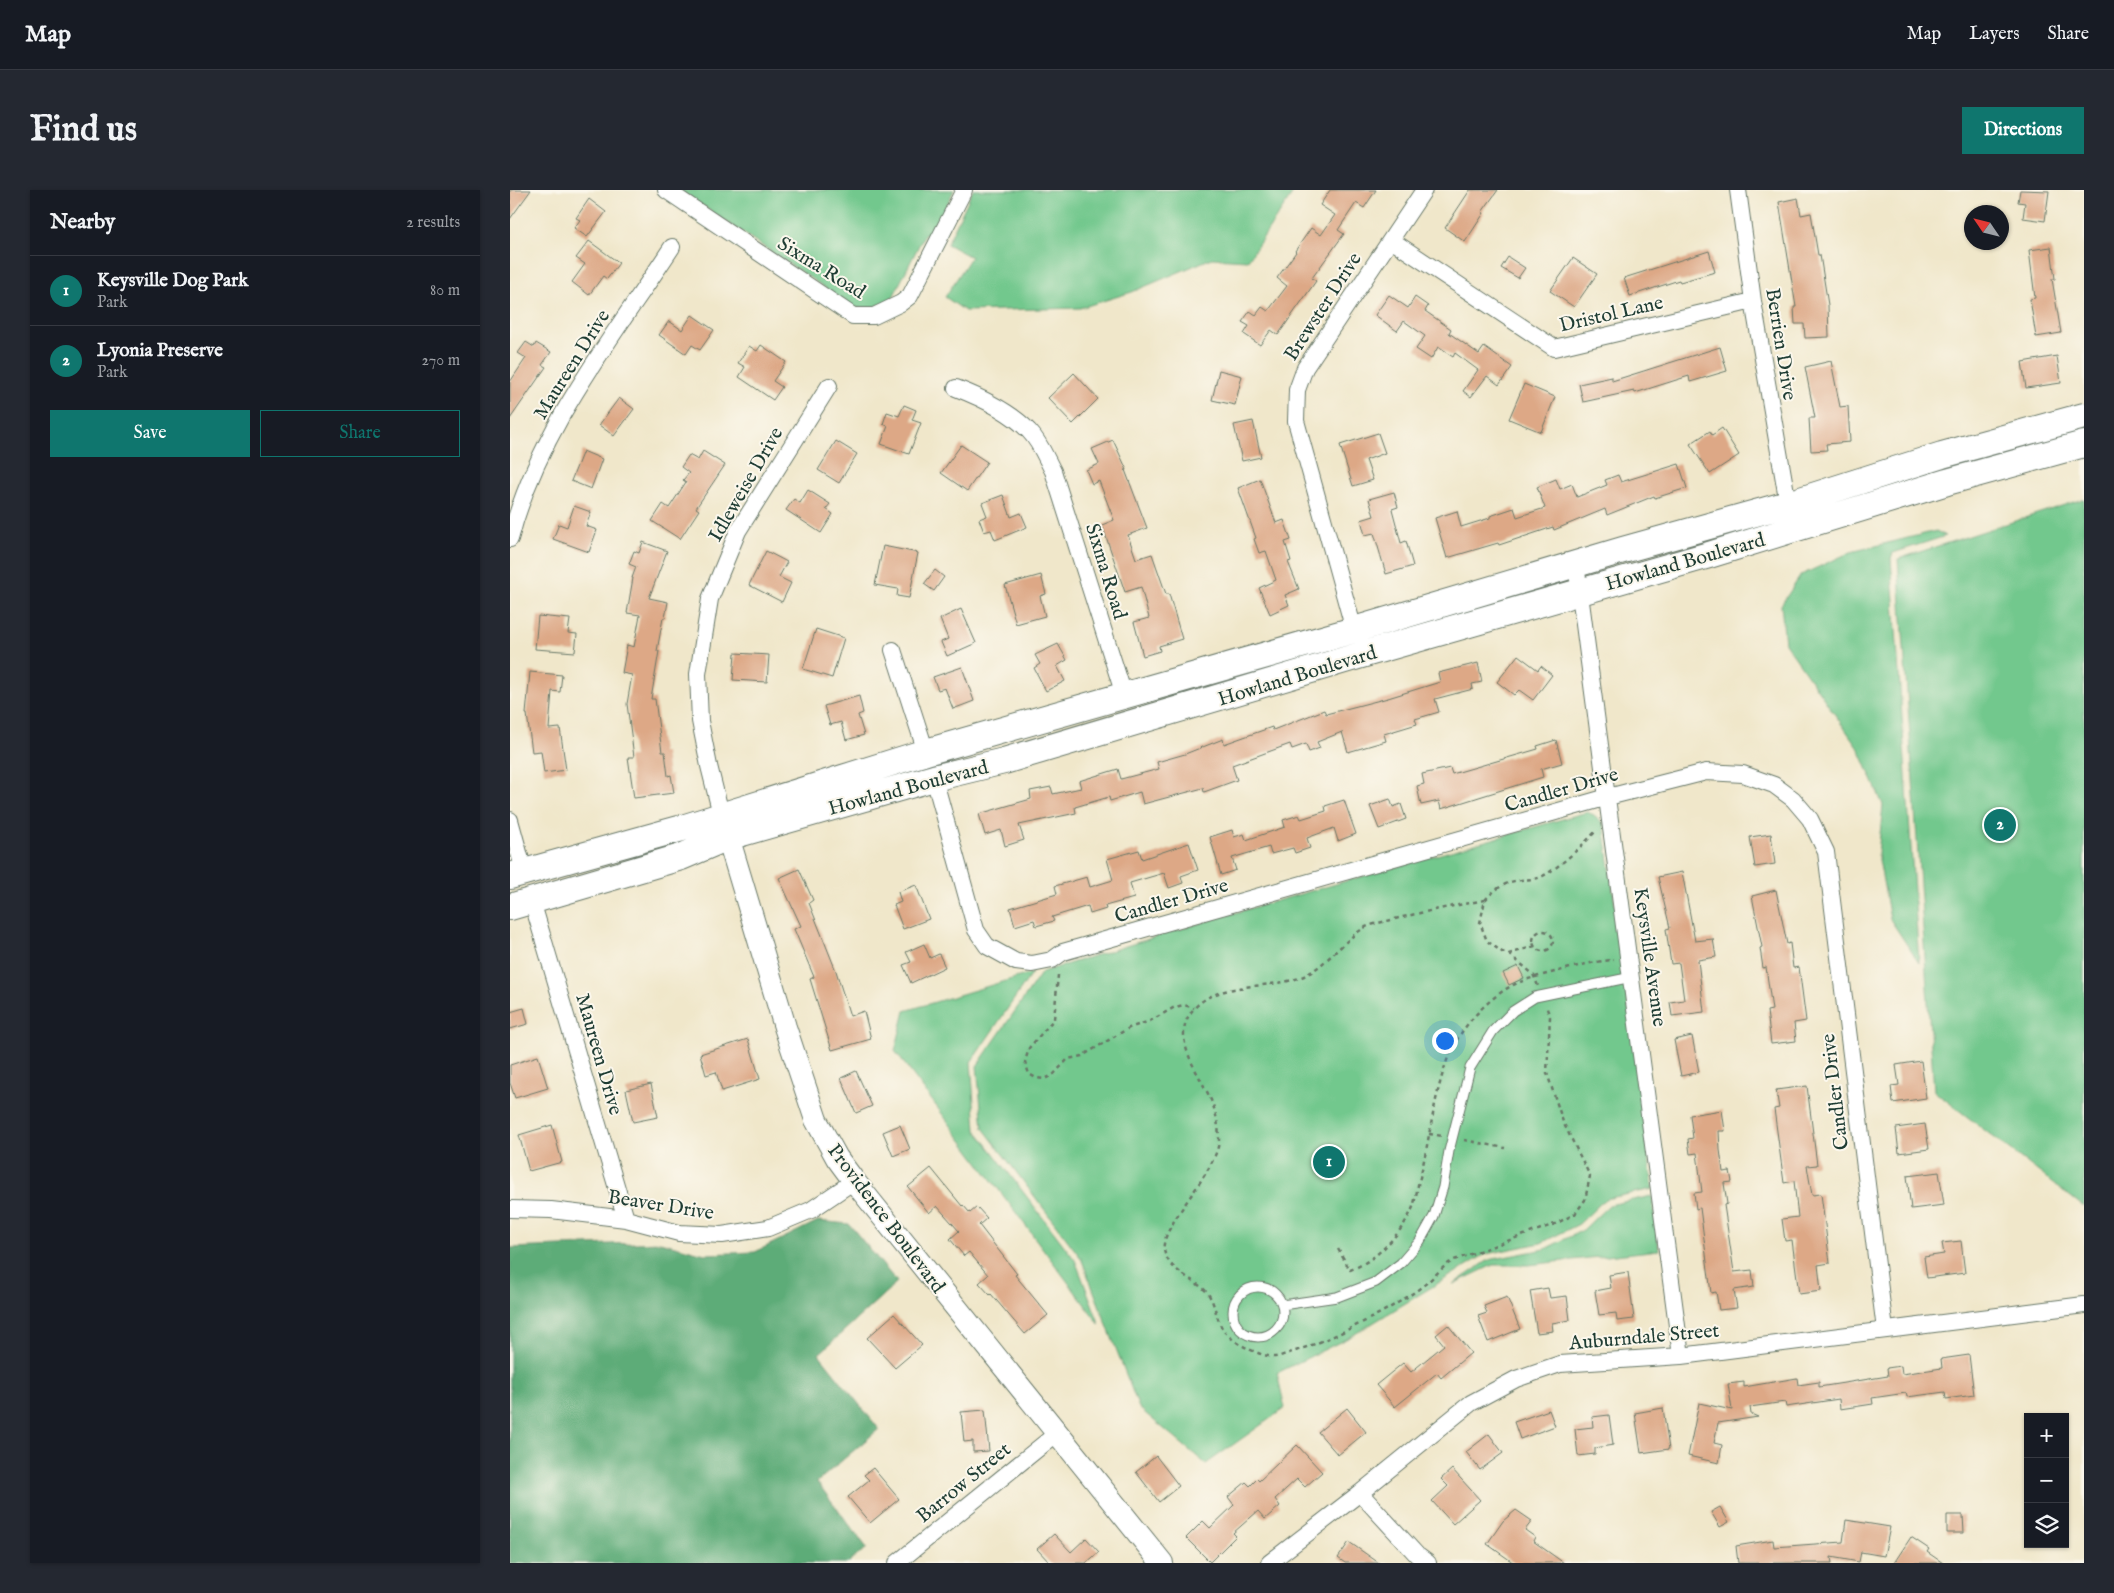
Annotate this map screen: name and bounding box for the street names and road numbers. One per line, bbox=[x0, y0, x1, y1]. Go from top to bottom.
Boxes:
street label: Sixma Road bbox=[773, 231, 870, 305]
street label: Brewster Drive bbox=[1279, 248, 1368, 366]
street label: Berrien Drive bbox=[1759, 286, 1802, 402]
street label: Dristol Lane bbox=[1557, 290, 1666, 339]
street label: Maureen Drive bbox=[529, 305, 616, 424]
street label: Idleweise Drive bbox=[703, 423, 789, 547]
street label: Sixma Road bbox=[1079, 520, 1132, 623]
street label: Howland Boulevard bbox=[1603, 528, 1768, 597]
street label: Howland Boulevard bbox=[1215, 640, 1380, 712]
street label: Howland Boulevard bbox=[826, 755, 991, 822]
street label: Candler Drive bbox=[1502, 762, 1621, 819]
street label: Candler Drive bbox=[1112, 873, 1231, 930]
street label: Keysville Avenue bbox=[1627, 886, 1672, 1028]
street label: Maureen Drive bbox=[569, 991, 628, 1118]
street label: Candler Drive bbox=[1816, 1032, 1855, 1151]
street label: Providence Boulevard bbox=[821, 1139, 950, 1299]
street label: Beaver Drive bbox=[606, 1185, 716, 1226]
street label: Auburndale Street bbox=[1567, 1318, 1720, 1357]
street label: Barrow Street bbox=[912, 1437, 1016, 1529]

